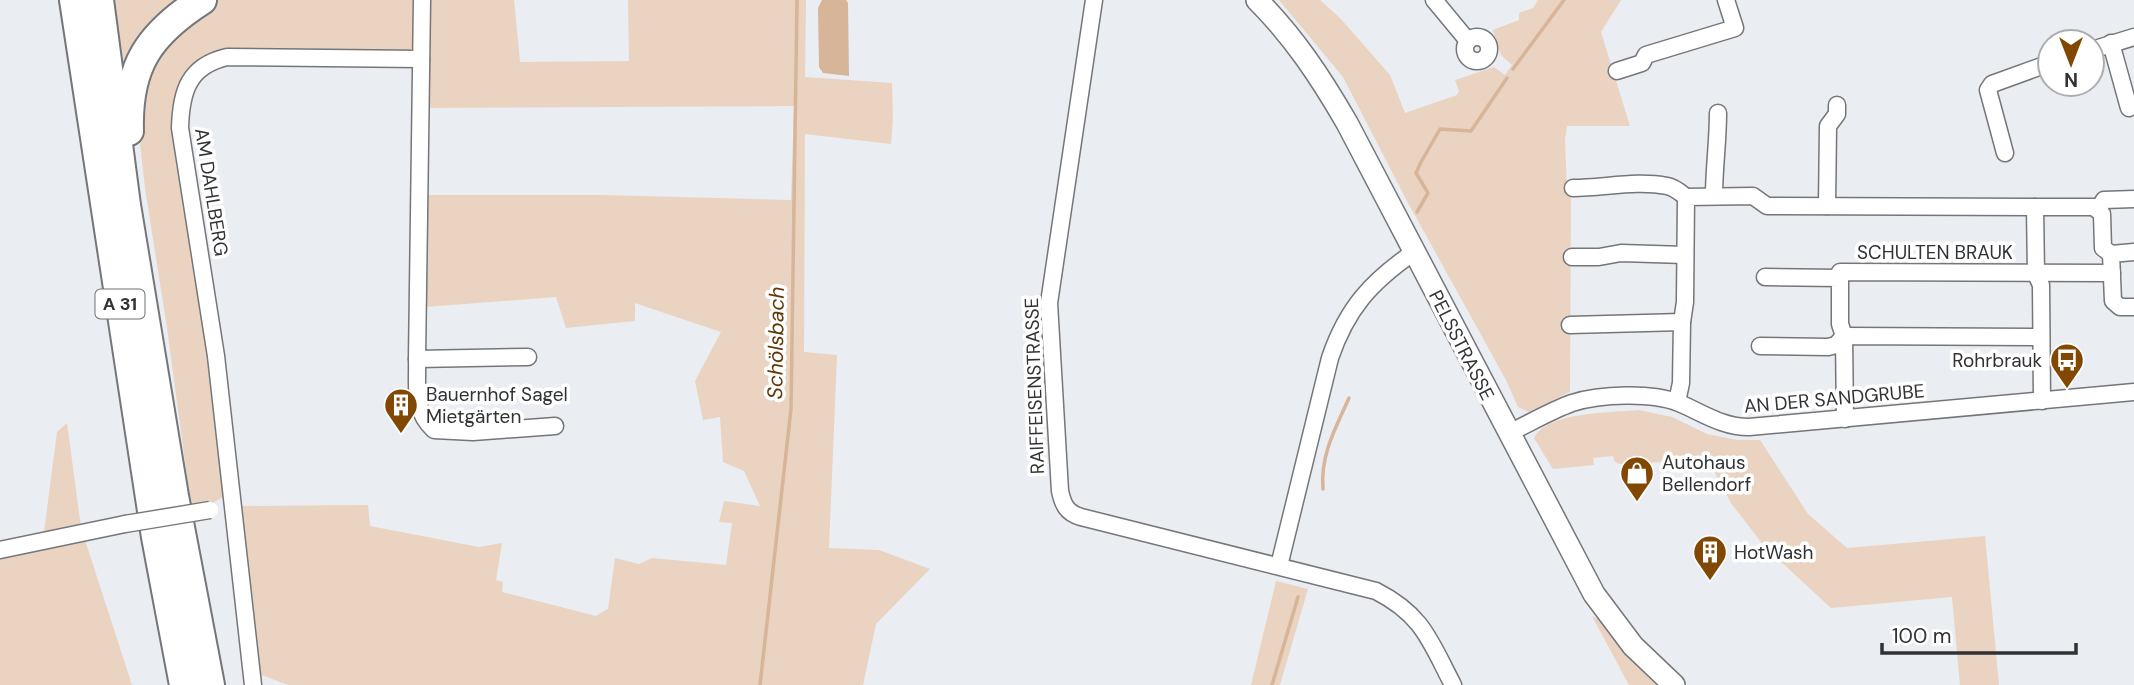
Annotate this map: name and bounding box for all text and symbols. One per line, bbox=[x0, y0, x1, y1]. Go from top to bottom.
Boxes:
north arrow bbox=[2036, 28, 2106, 98]
text: N bbox=[2064, 67, 2078, 92]
street label: AM DAHLBERG bbox=[189, 126, 234, 258]
street label: SCHULTEN BRAUK bbox=[1857, 240, 2013, 265]
water label: Schölsbach bbox=[761, 286, 791, 400]
street label: PELSSTRASSE bbox=[1423, 286, 1500, 404]
road number: A 31 bbox=[96, 290, 144, 318]
street label: RAIFFEISENSTRASSE bbox=[1019, 297, 1050, 475]
bus stop icon: Rohrbrauk bbox=[2048, 341, 2086, 390]
place label: Rohrbrauk bbox=[1952, 348, 2042, 373]
street label: AN DER SANDGRUBE bbox=[1743, 378, 1925, 419]
place label: Bauernhof Sagel Mietgärten bbox=[426, 382, 568, 429]
building icon: Bauernhof Sagel Mietgärten bbox=[382, 386, 420, 435]
place label: Autohaus Bellendorf bbox=[1662, 450, 1751, 497]
shop icon: Autohaus Bellendorf bbox=[1618, 454, 1656, 503]
building icon: HotWash bbox=[1691, 533, 1729, 582]
place label: HotWash bbox=[1734, 540, 1814, 565]
scale bar bbox=[1882, 612, 2076, 656]
text: 100 m bbox=[1892, 622, 1952, 650]

